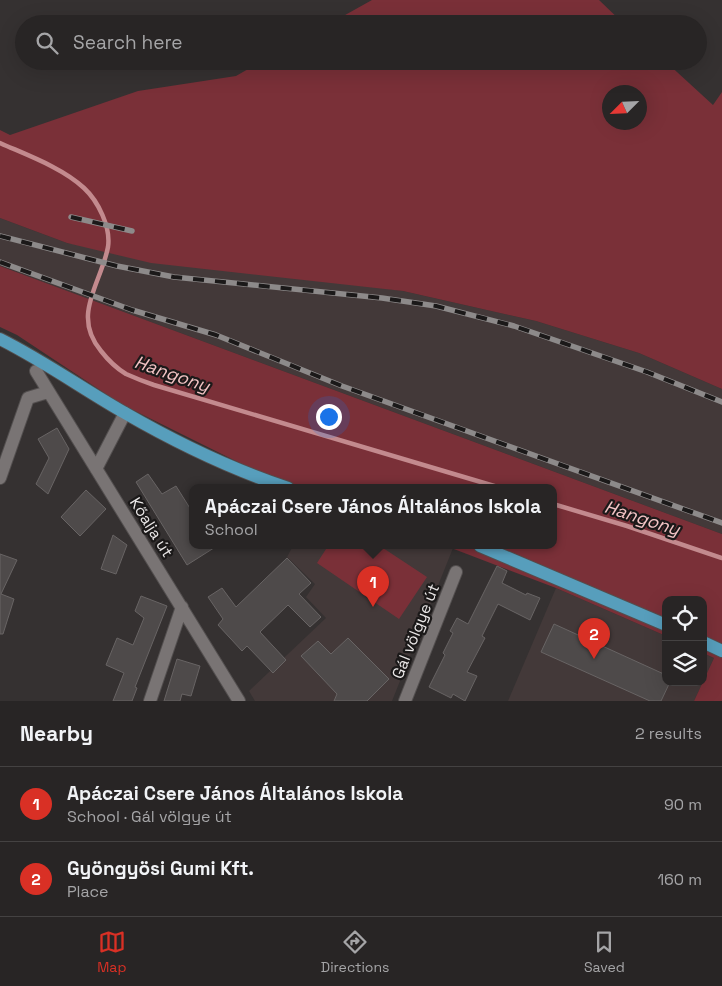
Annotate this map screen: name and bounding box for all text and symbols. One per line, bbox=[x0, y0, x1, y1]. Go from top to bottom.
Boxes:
search box bbox=[15, 15, 707, 70]
icon: search bbox=[33, 29, 61, 57]
text: Search here bbox=[73, 30, 183, 55]
north arrow bbox=[602, 85, 647, 130]
water label: Hangony bbox=[132, 350, 214, 397]
your location bbox=[316, 404, 342, 430]
popup bbox=[189, 484, 557, 549]
street label: Kőalja út bbox=[125, 493, 178, 561]
text: Apáczai Csere János Általános Iskola bbox=[205, 494, 541, 519]
water label: Hangony bbox=[602, 495, 684, 541]
text: School bbox=[205, 519, 258, 540]
pin: 1 bbox=[357, 566, 389, 607]
street label: Gál völgye út bbox=[387, 581, 444, 682]
map controls bbox=[662, 596, 707, 686]
button: locate bbox=[662, 596, 707, 641]
pin: 2 bbox=[578, 618, 610, 659]
button: layers bbox=[662, 641, 707, 686]
text: Nearby bbox=[20, 720, 93, 747]
text: 2 results bbox=[635, 723, 702, 744]
text: Apáczai Csere János Általános Iskola bbox=[67, 781, 403, 806]
text: 1 bbox=[32, 794, 40, 815]
text: 90 m bbox=[664, 794, 702, 815]
text: School · Gál völgye út bbox=[67, 806, 232, 827]
text: Gyöngyösi Gumi Kft. bbox=[67, 856, 254, 881]
text: 2 bbox=[31, 869, 41, 890]
text: 160 m bbox=[657, 869, 702, 890]
text: Place bbox=[67, 881, 109, 902]
tab: Map bbox=[97, 928, 126, 976]
tab: Directions bbox=[321, 928, 389, 976]
tab: Saved bbox=[584, 928, 625, 976]

